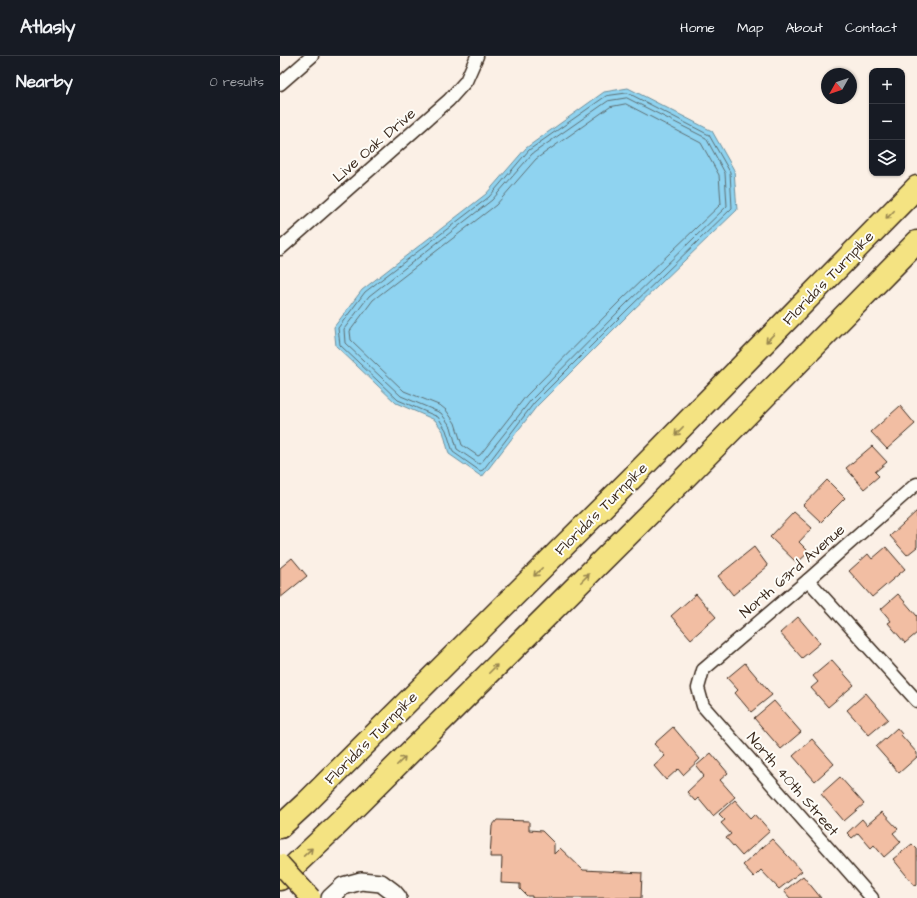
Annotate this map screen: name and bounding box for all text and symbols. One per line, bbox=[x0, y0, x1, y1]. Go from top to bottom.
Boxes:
text: Atlasly bbox=[20, 14, 75, 41]
text: Home bbox=[680, 18, 715, 38]
text: Map bbox=[737, 18, 763, 38]
text: About bbox=[785, 18, 823, 38]
text: Contact bbox=[845, 18, 897, 38]
north arrow bbox=[821, 68, 857, 104]
map controls bbox=[869, 68, 905, 176]
button: + bbox=[869, 68, 905, 104]
text: Nearby bbox=[16, 70, 73, 94]
text: 0 results bbox=[209, 73, 264, 91]
street label: Live Oak Drive bbox=[328, 103, 420, 187]
button: − bbox=[869, 104, 905, 140]
button: layers bbox=[869, 140, 905, 176]
one-way arrow bbox=[885, 210, 895, 220]
street label: Florida's Turnpike bbox=[778, 227, 879, 330]
one-way arrow bbox=[765, 333, 774, 343]
one-way arrow bbox=[674, 426, 684, 436]
street label: Florida's Turnpike bbox=[550, 458, 653, 561]
street label: North 63rd Avenue bbox=[735, 520, 850, 623]
one-way arrow bbox=[533, 567, 543, 577]
one-way arrow bbox=[580, 573, 590, 583]
one-way arrow bbox=[488, 664, 498, 674]
street label: Florida's Turnpike bbox=[320, 687, 423, 790]
street label: North 40th Street bbox=[742, 728, 844, 841]
one-way arrow bbox=[396, 756, 406, 766]
one-way arrow bbox=[303, 847, 313, 857]

